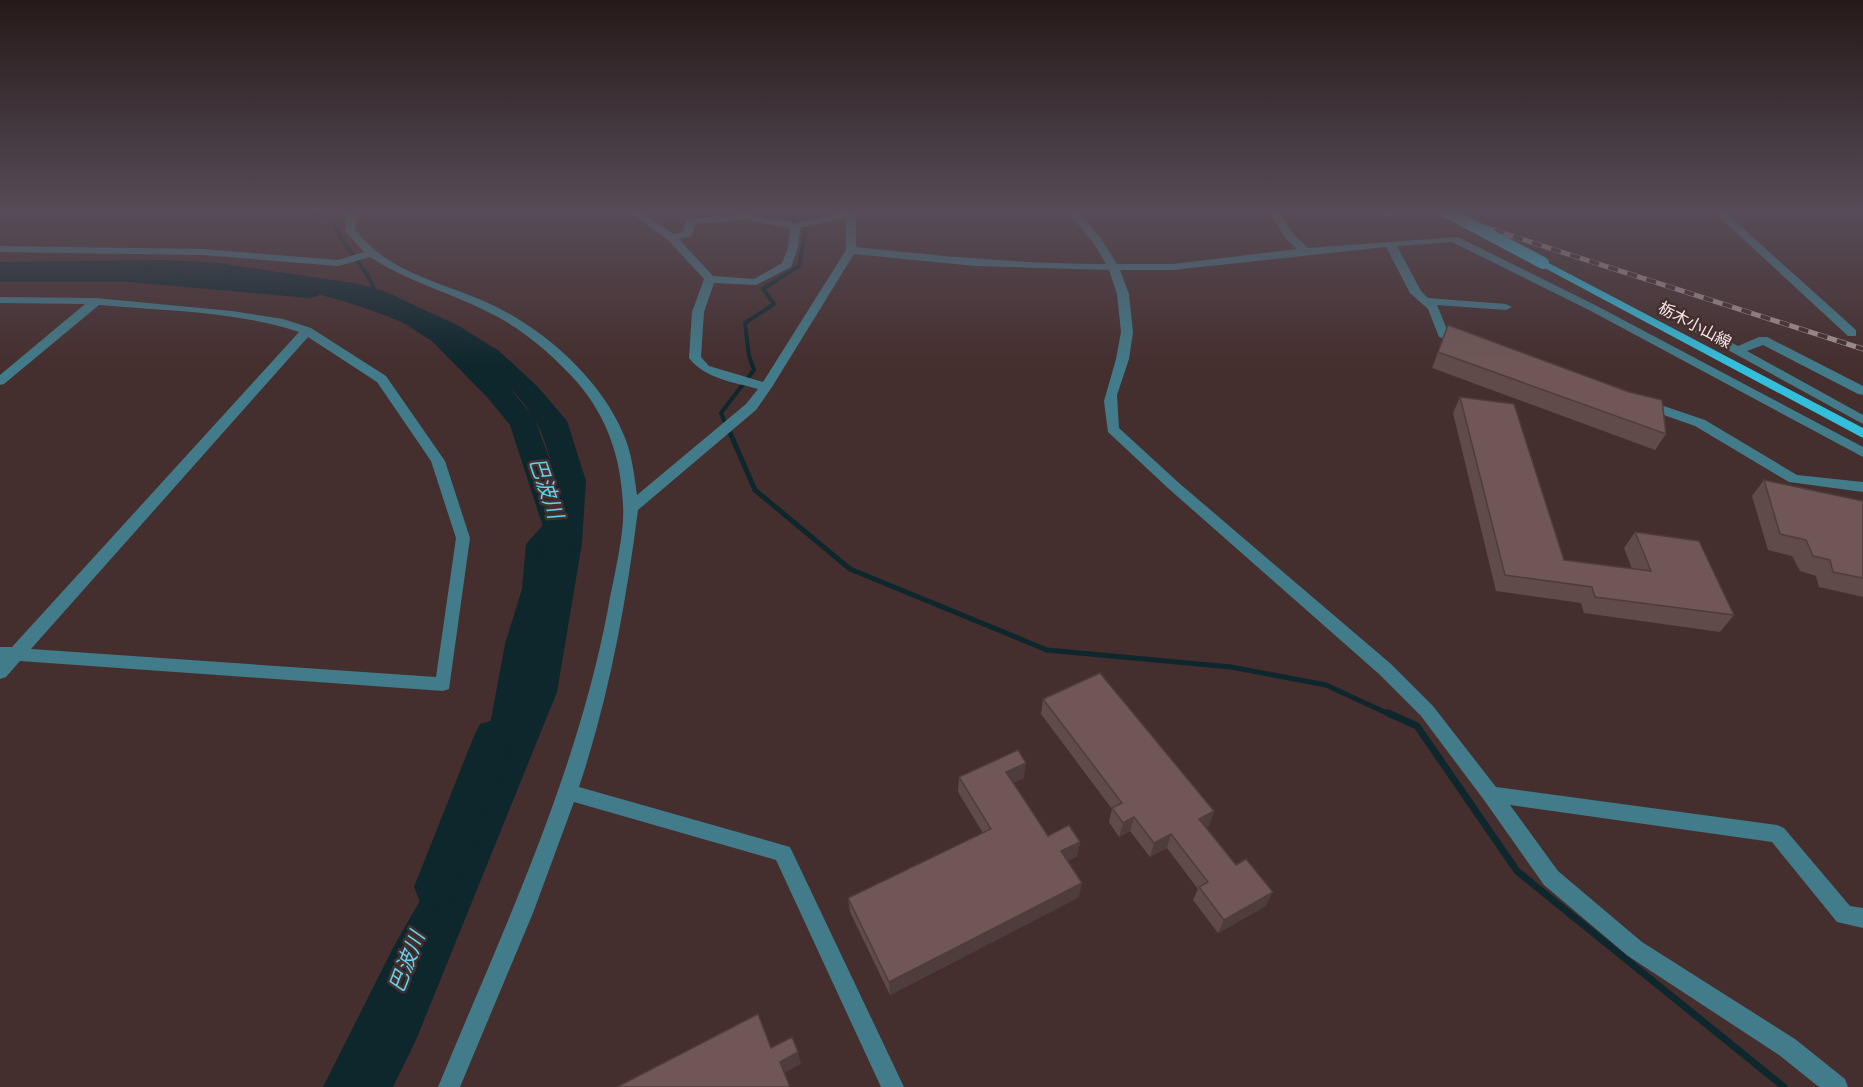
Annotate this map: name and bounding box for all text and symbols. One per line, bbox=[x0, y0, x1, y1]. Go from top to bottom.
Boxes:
street label: 栃木小山線 bbox=[1655, 298, 1735, 352]
water label: 巴波川 bbox=[524, 454, 568, 524]
water label: 巴波川 bbox=[385, 926, 430, 996]

